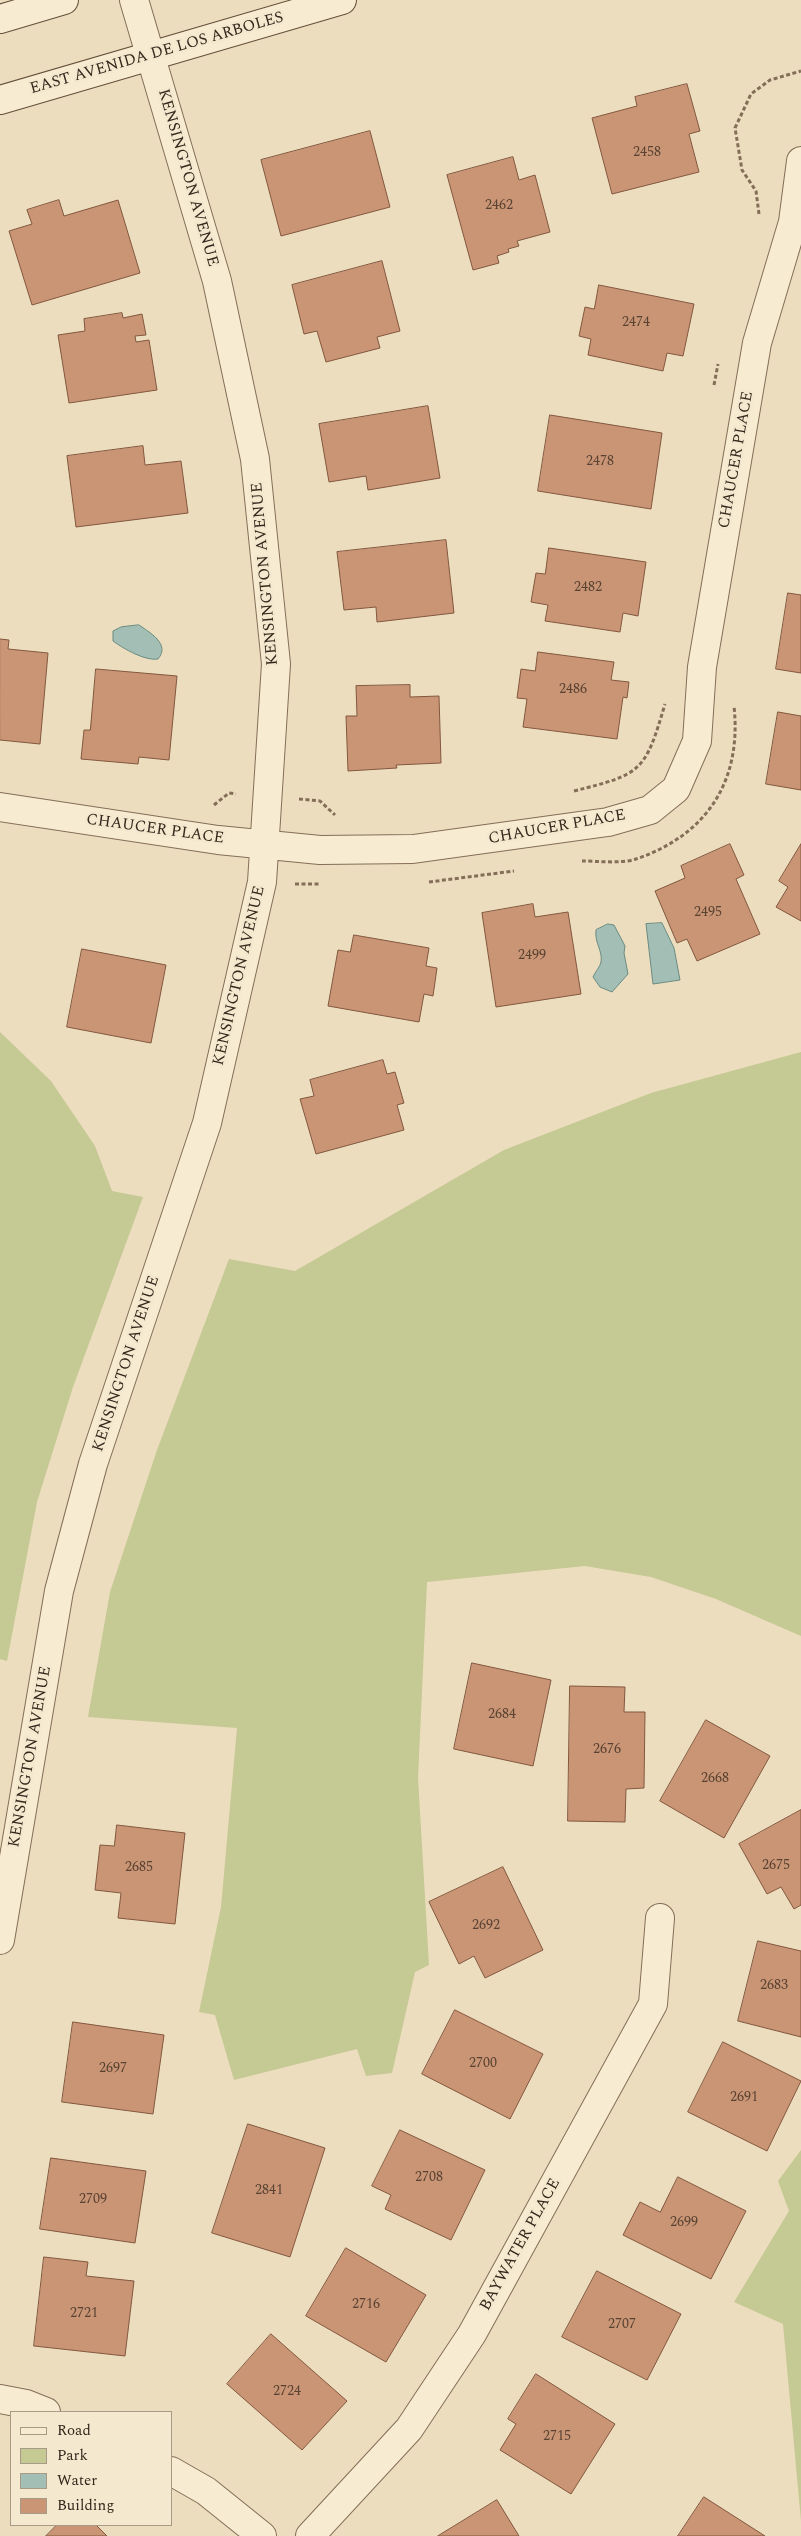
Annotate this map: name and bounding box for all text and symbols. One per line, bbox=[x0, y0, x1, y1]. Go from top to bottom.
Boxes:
street label: EAST AVENIDA DE LOS ARBOLES bbox=[28, 9, 286, 99]
street label: KENSINGTON AVENUE bbox=[152, 87, 222, 269]
house number: 2458 bbox=[633, 145, 661, 161]
house number: 2462 bbox=[485, 198, 513, 214]
house number: 2474 bbox=[622, 315, 650, 331]
street label: CHAUCER PLACE bbox=[715, 390, 759, 530]
house number: 2478 bbox=[586, 454, 614, 470]
street label: KENSINGTON AVENUE bbox=[248, 482, 284, 666]
house number: 2482 bbox=[574, 580, 602, 596]
house number: 2486 bbox=[559, 682, 587, 698]
street label: CHAUCER PLACE bbox=[487, 806, 627, 850]
street label: CHAUCER PLACE bbox=[85, 811, 225, 849]
street label: KENSINGTON AVENUE bbox=[210, 884, 270, 1068]
house number: 2495 bbox=[694, 905, 722, 921]
house number: 2499 bbox=[518, 948, 546, 964]
street label: KENSINGTON AVENUE bbox=[89, 1274, 165, 1454]
street label: KENSINGTON AVENUE bbox=[6, 1665, 56, 1849]
house number: 2684 bbox=[488, 1707, 516, 1723]
house number: 2676 bbox=[593, 1742, 621, 1758]
house number: 2668 bbox=[701, 1771, 729, 1787]
house number: 2675 bbox=[762, 1858, 790, 1874]
house number: 2685 bbox=[125, 1860, 153, 1876]
house number: 2692 bbox=[472, 1918, 500, 1934]
house number: 2683 bbox=[760, 1978, 788, 1994]
house number: 2700 bbox=[469, 2056, 497, 2072]
house number: 2697 bbox=[99, 2061, 127, 2077]
house number: 2691 bbox=[730, 2090, 758, 2106]
house number: 2708 bbox=[415, 2170, 443, 2186]
street label: BAYWATER PLACE bbox=[477, 2175, 565, 2315]
house number: 2841 bbox=[255, 2183, 283, 2199]
house number: 2709 bbox=[79, 2192, 107, 2208]
house number: 2699 bbox=[670, 2215, 698, 2231]
house number: 2716 bbox=[352, 2297, 380, 2313]
house number: 2721 bbox=[70, 2306, 98, 2322]
house number: 2707 bbox=[608, 2317, 636, 2333]
house number: 2724 bbox=[273, 2384, 301, 2400]
legend bbox=[10, 2411, 172, 2526]
text: Road bbox=[57, 2419, 91, 2442]
house number: 2715 bbox=[543, 2429, 571, 2445]
text: Park bbox=[57, 2444, 88, 2467]
text: Water bbox=[57, 2469, 97, 2492]
text: Building bbox=[57, 2494, 114, 2517]

